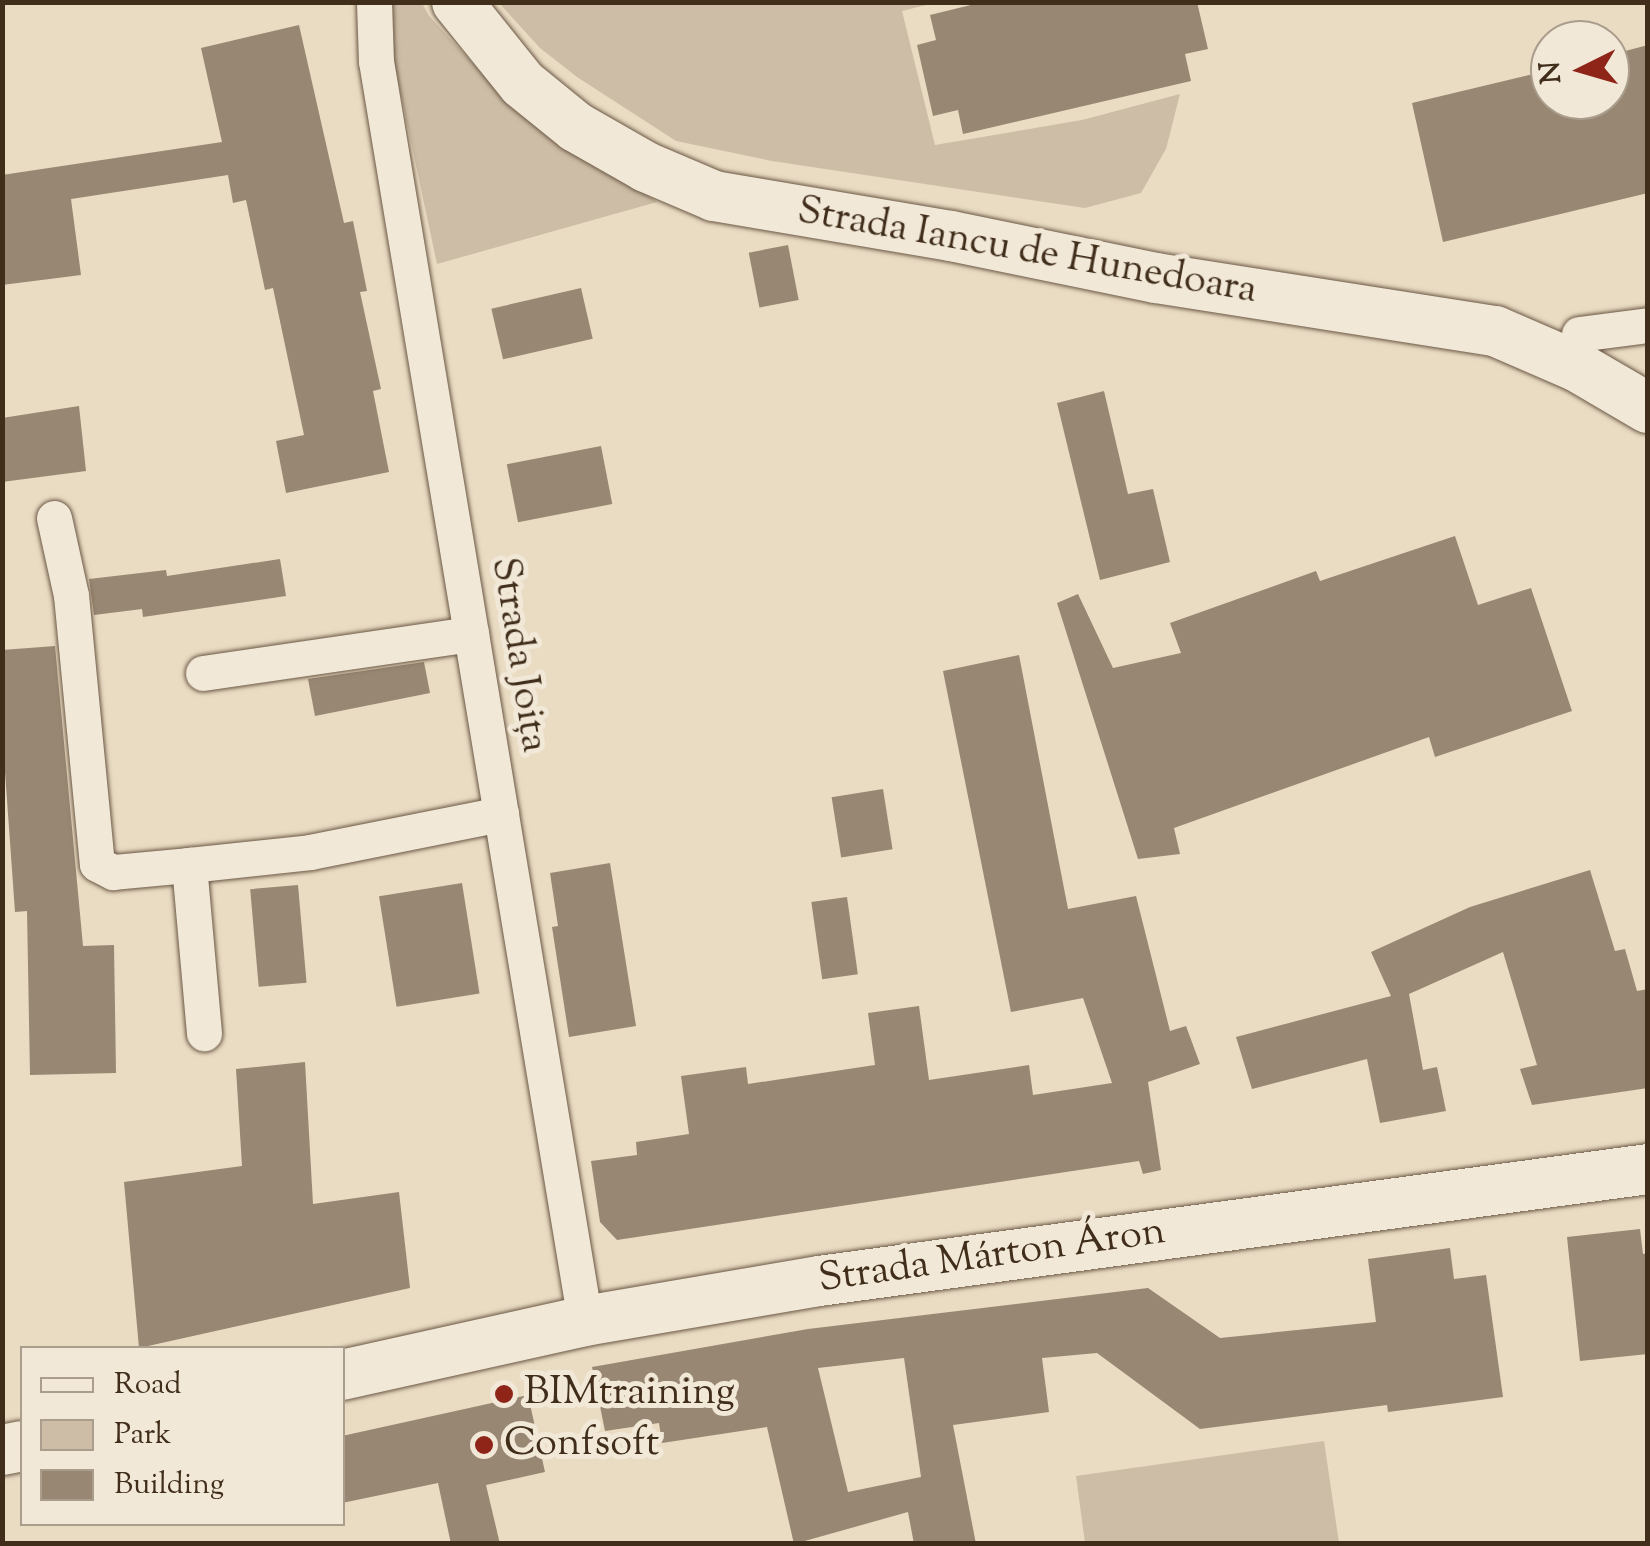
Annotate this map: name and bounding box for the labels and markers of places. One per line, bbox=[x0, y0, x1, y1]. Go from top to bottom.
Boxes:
place label: BIMtraining bbox=[524, 1370, 735, 1418]
marker: BIMtraining bbox=[493, 1383, 515, 1405]
place label: Confsoft bbox=[504, 1421, 660, 1469]
marker: Confsoft bbox=[473, 1434, 495, 1456]

